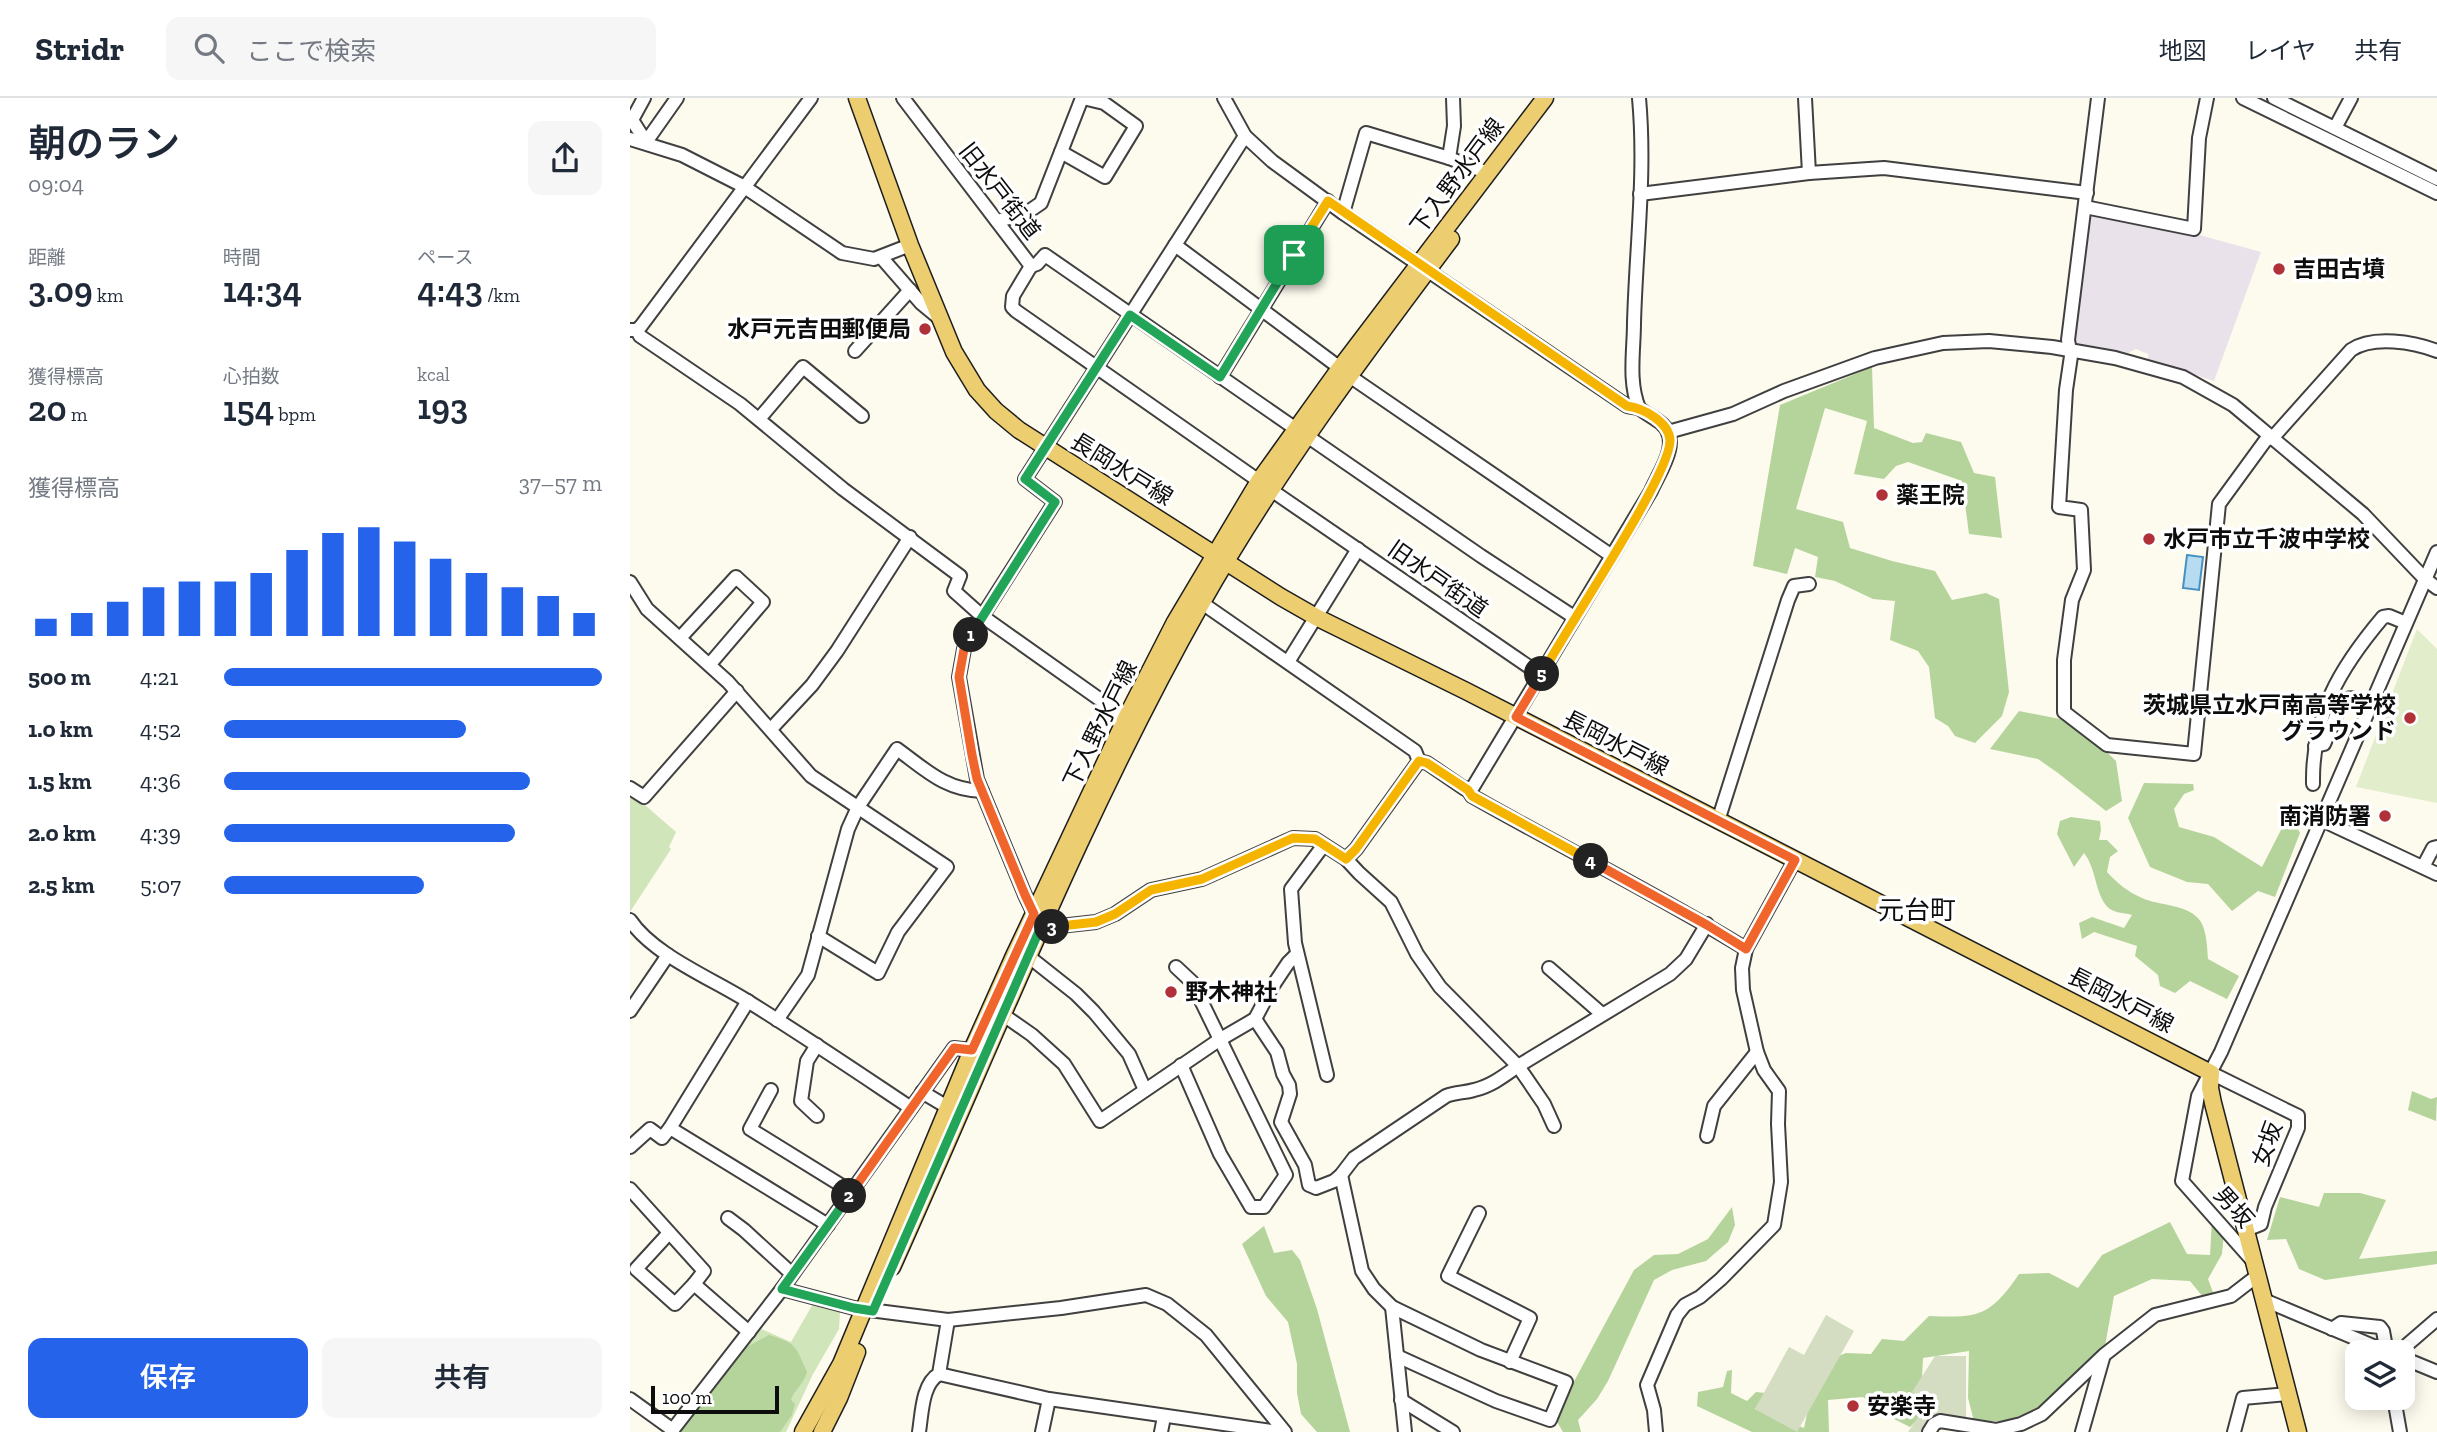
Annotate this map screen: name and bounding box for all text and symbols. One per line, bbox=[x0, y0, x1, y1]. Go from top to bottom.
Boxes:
search box bbox=[166, 17, 656, 80]
text: Stridr bbox=[35, 29, 124, 68]
icon: search bbox=[190, 29, 228, 67]
text: ここで検索 bbox=[246, 35, 376, 67]
text: 地図 bbox=[2159, 36, 2207, 65]
text: レイヤ bbox=[2245, 36, 2316, 65]
text: 共有 bbox=[2354, 36, 2402, 65]
street label: 下入野水戸線 bbox=[1404, 112, 1510, 240]
text: 朝のラン bbox=[28, 121, 180, 167]
button: share bbox=[528, 121, 602, 195]
street label: 旧水戸街道 bbox=[954, 137, 1046, 245]
text: 09:04 bbox=[28, 170, 84, 198]
pin bbox=[1264, 225, 1324, 285]
icon: arrive bbox=[1275, 236, 1313, 274]
text: 距離 bbox=[28, 246, 66, 269]
text: 時間 bbox=[223, 246, 261, 269]
text: ペース bbox=[417, 246, 473, 269]
place label: 吉田古墳 bbox=[2293, 255, 2385, 283]
marker: 吉田古墳 bbox=[2271, 261, 2287, 277]
text: 3.09 bbox=[28, 269, 93, 311]
text: 14:34 bbox=[223, 269, 302, 311]
text: 4:43 bbox=[417, 269, 483, 311]
text: km bbox=[93, 284, 123, 307]
text: /km bbox=[483, 284, 520, 307]
place label: 水戸元吉田郵便局 bbox=[727, 315, 911, 343]
marker: 水戸元吉田郵便局 bbox=[917, 321, 933, 337]
text: kcal bbox=[417, 363, 450, 386]
text: 獲得標高 bbox=[28, 365, 104, 388]
text: 心拍数 bbox=[223, 365, 280, 388]
text: 193 bbox=[417, 386, 468, 428]
text: 20 bbox=[28, 388, 67, 430]
text: 154 bbox=[223, 388, 274, 430]
text: m bbox=[67, 403, 87, 426]
text: bpm bbox=[274, 403, 316, 426]
street label: 長岡水戸線 bbox=[1066, 427, 1178, 511]
text: 37–57 m bbox=[519, 469, 602, 497]
text: 獲得標高 bbox=[28, 474, 120, 502]
place label: 薬王院 bbox=[1896, 481, 1965, 509]
marker: 薬王院 bbox=[1874, 487, 1890, 503]
place label: 水戸市立千波中学校 bbox=[2163, 525, 2370, 553]
marker: 水戸市立千波中学校 bbox=[2141, 531, 2157, 547]
street label: 旧水戸街道 bbox=[1383, 535, 1493, 623]
pin: 1 bbox=[954, 618, 988, 652]
text: 1 bbox=[967, 623, 974, 646]
street label: 下入野水戸線 bbox=[1057, 656, 1143, 792]
pin: 5 bbox=[1524, 656, 1560, 692]
text: 5 bbox=[1537, 662, 1546, 685]
text: 500 m bbox=[28, 663, 91, 691]
text: 4:21 bbox=[140, 663, 178, 691]
place label: 茨城県立水戸南高等学校 グラウンド bbox=[2143, 691, 2396, 745]
street label: 長岡水戸線 bbox=[1558, 704, 1674, 782]
marker: 茨城県立水戸南高等学校 グラウンド bbox=[2402, 710, 2418, 726]
text: 1.0 km bbox=[28, 715, 93, 743]
text: 4:52 bbox=[140, 715, 181, 743]
text: 1.5 km bbox=[28, 767, 92, 795]
text: 4:36 bbox=[140, 767, 181, 795]
place label: 南消防署 bbox=[2279, 802, 2371, 830]
marker: 南消防署 bbox=[2377, 808, 2393, 824]
text: 2.0 km bbox=[28, 819, 96, 847]
text: 4:39 bbox=[140, 819, 181, 847]
pin: 4 bbox=[1574, 844, 1608, 878]
text: 4 bbox=[1585, 849, 1596, 872]
text: 2.5 km bbox=[28, 871, 95, 899]
text: 5:07 bbox=[140, 871, 181, 899]
district label: 元台町 bbox=[1878, 894, 1956, 926]
pin: 3 bbox=[1034, 910, 1070, 944]
text: 3 bbox=[1046, 915, 1057, 938]
street label: 長岡水戸線 bbox=[2063, 961, 2179, 1039]
place label: 野木神社 bbox=[1185, 978, 1277, 1006]
marker: 野木神社 bbox=[1163, 984, 1179, 1000]
street label: 女坂 bbox=[2246, 1118, 2288, 1170]
pin: 2 bbox=[832, 1178, 866, 1214]
street label: 男坂 bbox=[2208, 1181, 2260, 1233]
text: 2 bbox=[843, 1184, 854, 1207]
button: 保存 bbox=[28, 1338, 308, 1418]
button: 共有 bbox=[322, 1338, 602, 1418]
map controls bbox=[2345, 1340, 2415, 1410]
button: layers bbox=[2345, 1340, 2415, 1410]
scale bar bbox=[651, 1383, 779, 1415]
text: 100 m bbox=[662, 1386, 712, 1409]
place label: 安楽寺 bbox=[1867, 1392, 1936, 1420]
marker: 安楽寺 bbox=[1845, 1398, 1861, 1414]

